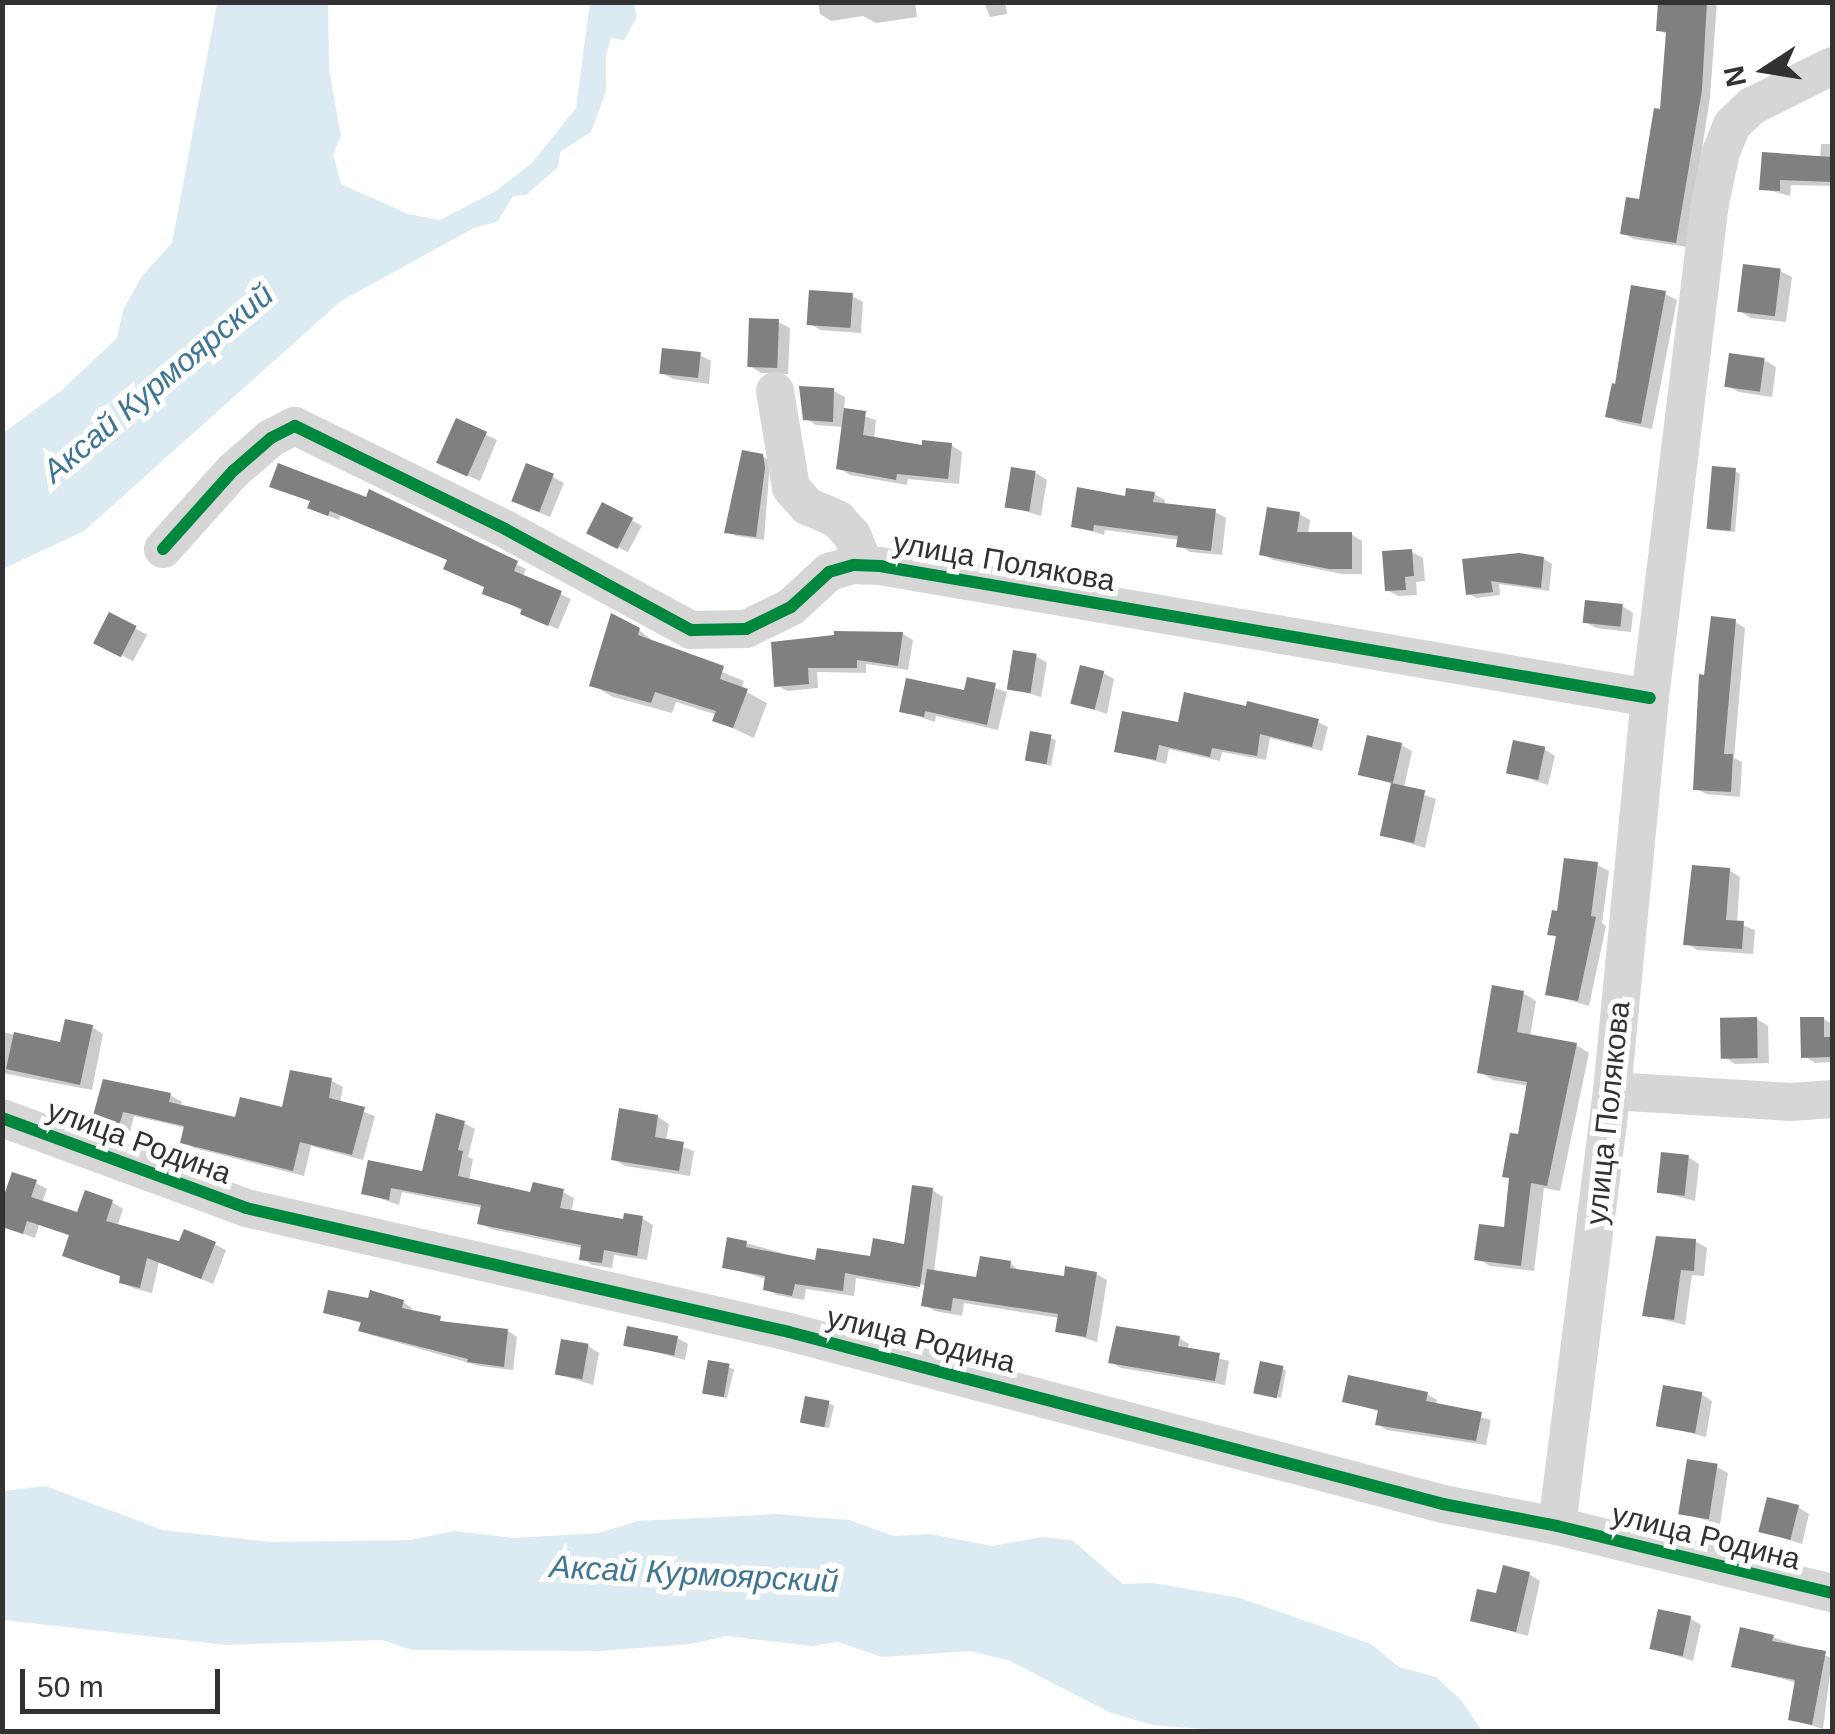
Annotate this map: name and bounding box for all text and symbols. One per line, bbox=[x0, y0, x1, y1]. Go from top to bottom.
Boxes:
north arrow bbox=[1715, 20, 1815, 120]
text: N bbox=[1718, 63, 1752, 89]
water label: Аксай Курмоярский bbox=[35, 275, 281, 491]
street label: улица Полякова bbox=[890, 525, 1118, 599]
street label: улица Полякова bbox=[1578, 999, 1638, 1227]
street label: улица Родина bbox=[42, 1092, 236, 1192]
street label: улица Родина bbox=[823, 1299, 1019, 1381]
street label: улица Родина bbox=[1608, 1496, 1804, 1578]
water label: Аксай Курмоярский bbox=[549, 1547, 839, 1601]
scale bar bbox=[25, 1649, 225, 1711]
text: 50 m bbox=[37, 1670, 104, 1703]

